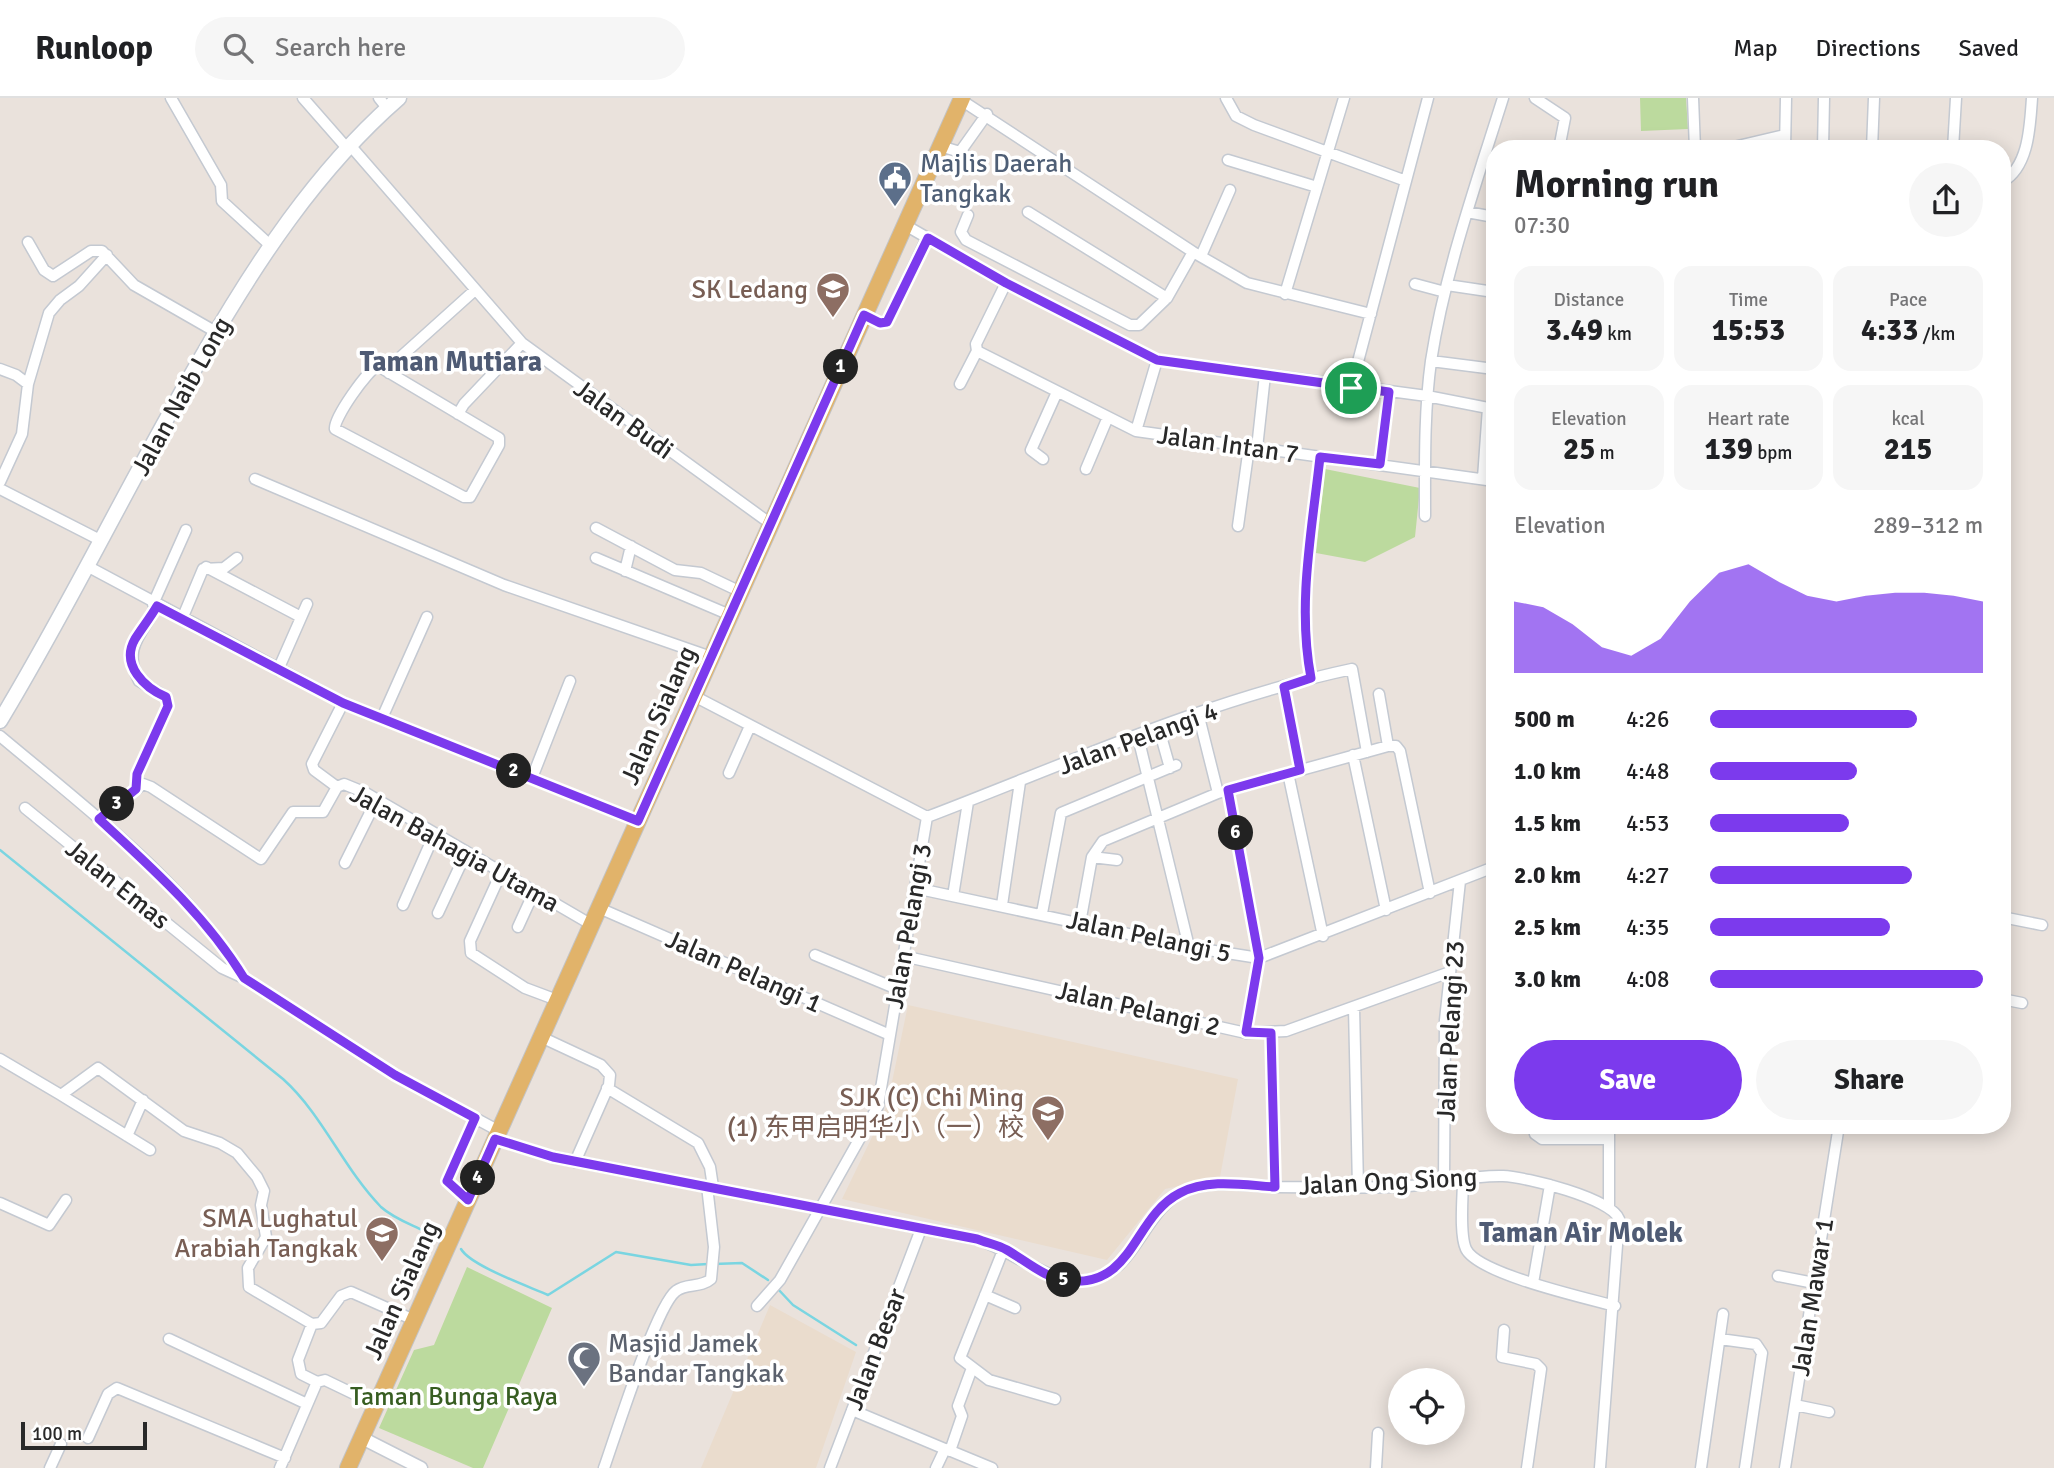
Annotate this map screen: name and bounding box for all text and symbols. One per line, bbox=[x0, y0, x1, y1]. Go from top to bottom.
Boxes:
search box bbox=[195, 17, 685, 80]
text: Runloop bbox=[35, 28, 153, 69]
icon: search bbox=[219, 29, 257, 67]
text: Search here bbox=[275, 32, 406, 64]
text: Map bbox=[1733, 33, 1778, 63]
text: Directions bbox=[1816, 33, 1921, 63]
text: Saved bbox=[1959, 33, 2019, 63]
place label: Majlis Daerah Tangkak bbox=[920, 148, 1073, 210]
public building icon: Majlis Daerah Tangkak bbox=[876, 159, 914, 208]
text: Morning run bbox=[1514, 161, 1719, 208]
button: share bbox=[1909, 163, 1983, 237]
text: 07:30 bbox=[1514, 211, 1570, 240]
school or university icon: SK Ledang bbox=[814, 270, 852, 319]
place label: SK Ledang bbox=[692, 274, 808, 306]
text: Distance bbox=[1553, 288, 1624, 312]
text: Time bbox=[1729, 288, 1768, 312]
text: Pace bbox=[1889, 288, 1927, 312]
street label: Jalan Naib Long bbox=[125, 311, 239, 481]
text: 3.49 bbox=[1546, 312, 1603, 349]
text: 15:53 bbox=[1712, 312, 1785, 349]
text: 4:33 bbox=[1861, 312, 1918, 349]
text: km bbox=[1603, 322, 1632, 346]
text: /km bbox=[1918, 322, 1955, 346]
district label: Taman Mutiara bbox=[360, 345, 542, 379]
pin: 1 bbox=[824, 350, 858, 384]
text: 1 bbox=[835, 354, 846, 378]
pin bbox=[1321, 358, 1381, 418]
icon: arrive bbox=[1332, 369, 1370, 407]
street label: Jalan Budi bbox=[567, 373, 680, 467]
text: Elevation bbox=[1551, 407, 1627, 431]
text: Heart rate bbox=[1707, 407, 1790, 431]
text: kcal bbox=[1892, 407, 1925, 431]
street label: Jalan Intan 7 bbox=[1155, 419, 1301, 471]
text: 25 bbox=[1563, 431, 1595, 468]
text: 139 bbox=[1704, 431, 1753, 468]
text: 215 bbox=[1884, 431, 1932, 468]
text: m bbox=[1595, 441, 1615, 465]
text: bpm bbox=[1753, 441, 1793, 465]
text: Elevation bbox=[1514, 511, 1606, 540]
text: 289–312 m bbox=[1873, 511, 1983, 540]
street label: Jalan Sialang bbox=[614, 641, 704, 790]
street label: Jalan Pelangi 4 bbox=[1054, 695, 1222, 783]
text: 500 m bbox=[1514, 705, 1575, 734]
text: 4:26 bbox=[1626, 705, 1669, 734]
pin: 2 bbox=[496, 754, 532, 788]
text: 1.0 km bbox=[1514, 757, 1581, 786]
text: 4:48 bbox=[1626, 757, 1669, 786]
text: 2 bbox=[508, 758, 519, 782]
street label: Jalan Bahagia Utama bbox=[344, 778, 565, 920]
pin: 3 bbox=[100, 786, 134, 822]
text: 3 bbox=[111, 791, 122, 815]
text: 1.5 km bbox=[1514, 809, 1581, 838]
text: 4:53 bbox=[1626, 809, 1669, 838]
pin: 6 bbox=[1218, 816, 1254, 850]
text: 6 bbox=[1230, 820, 1241, 844]
street label: Jalan Emas bbox=[59, 833, 176, 937]
street label: Jalan Pelangi 3 bbox=[879, 841, 939, 1011]
text: 2.0 km bbox=[1514, 861, 1581, 890]
text: 4:27 bbox=[1626, 861, 1669, 890]
street label: Jalan Pelangi 5 bbox=[1064, 904, 1234, 970]
text: 2.5 km bbox=[1514, 913, 1581, 942]
text: 4:35 bbox=[1626, 913, 1669, 942]
street label: Jalan Pelangi 1 bbox=[661, 923, 827, 1021]
street label: Jalan Pelangi 23 bbox=[1430, 940, 1472, 1123]
text: 3.0 km bbox=[1514, 965, 1581, 994]
text: 4:08 bbox=[1626, 965, 1669, 994]
street label: Jalan Pelangi 2 bbox=[1053, 975, 1223, 1043]
button: Save bbox=[1514, 1040, 1742, 1120]
button: Share bbox=[1756, 1040, 1983, 1120]
place label: SJK (C) Chi Ming (1) 东甲启明华小（一）校 bbox=[727, 1082, 1024, 1144]
school or university icon: SJK (C) Chi Ming (1) 东甲启明华小（一）校 bbox=[1029, 1093, 1067, 1142]
pin: 4 bbox=[461, 1160, 496, 1196]
street label: Jalan Ong Siong bbox=[1298, 1161, 1478, 1203]
text: 4 bbox=[472, 1165, 483, 1189]
place label: SMA Lughatul Arabiah Tangkak bbox=[174, 1203, 358, 1265]
school or university icon: SMA Lughatul Arabiah Tangkak bbox=[363, 1214, 401, 1263]
street label: Jalan Sialang bbox=[357, 1216, 447, 1365]
district label: Taman Air Molek bbox=[1479, 1216, 1683, 1250]
street label: Jalan Mawar 1 bbox=[1785, 1216, 1841, 1379]
pin: 5 bbox=[1046, 1262, 1082, 1298]
text: 5 bbox=[1058, 1267, 1069, 1291]
street label: Jalan Besar bbox=[838, 1284, 914, 1415]
place label: Masjid Jamek Bandar Tangkak bbox=[608, 1328, 785, 1390]
mosque icon: Masjid Jamek Bandar Tangkak bbox=[565, 1339, 603, 1388]
map controls bbox=[1388, 1368, 1465, 1445]
button: locate bbox=[1388, 1368, 1465, 1445]
park label: Taman Bunga Raya bbox=[350, 1381, 558, 1413]
scale bar bbox=[21, 1419, 147, 1451]
text: 100 m bbox=[32, 1422, 82, 1446]

